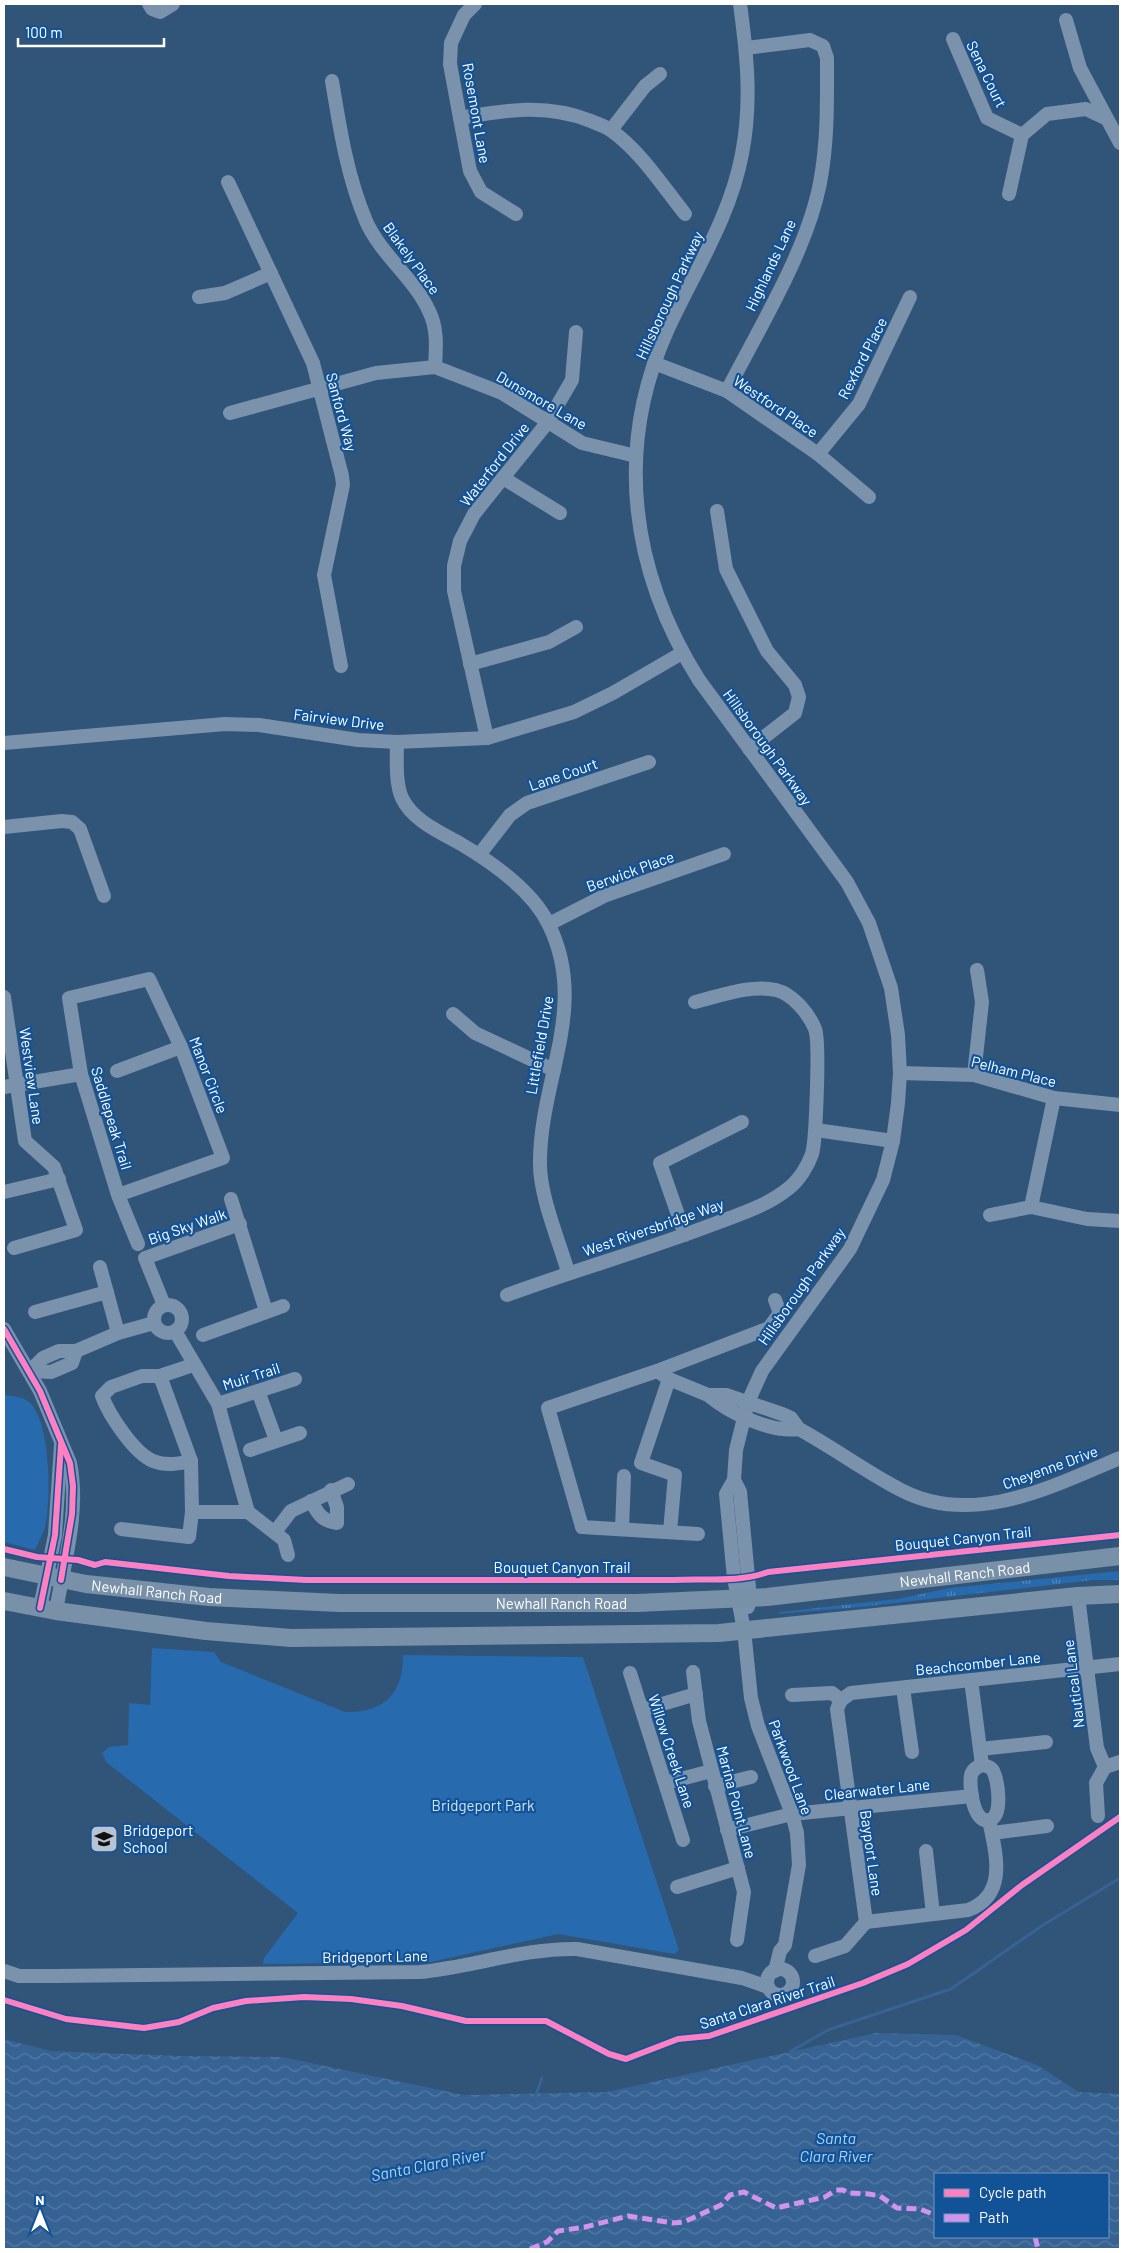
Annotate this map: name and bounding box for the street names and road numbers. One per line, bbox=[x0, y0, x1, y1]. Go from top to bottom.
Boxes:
street label: Sena Court bbox=[963, 38, 1011, 110]
street label: Rosemont Lane bbox=[459, 61, 495, 165]
street label: Highlands Lane bbox=[741, 216, 799, 314]
street label: Blakely Place bbox=[380, 218, 444, 298]
street label: Hillsborough Parkway bbox=[631, 228, 707, 362]
street label: Rexford Place bbox=[834, 314, 890, 402]
street label: Dunsmore Lane bbox=[494, 367, 590, 433]
street label: Sanford Way bbox=[323, 371, 361, 453]
street label: Westford Place bbox=[730, 371, 822, 441]
street label: Waterford Drive bbox=[456, 418, 532, 510]
street label: Hillsborough Parkway bbox=[720, 685, 816, 809]
street label: Fairview Drive bbox=[293, 704, 385, 734]
street label: Lane Court bbox=[526, 754, 600, 794]
street label: Berwick Place bbox=[584, 847, 676, 895]
street label: Littlefield Drive bbox=[521, 994, 557, 1096]
street label: Westview Lane bbox=[16, 1026, 48, 1126]
street label: Manor Circle bbox=[186, 1034, 232, 1116]
street label: Pelham Place bbox=[970, 1052, 1058, 1090]
street label: Saddlepeak Trail bbox=[88, 1064, 136, 1172]
street label: West Riversbridge Way bbox=[580, 1194, 726, 1260]
street label: Big Sky Walk bbox=[146, 1204, 229, 1248]
street label: Hillsborough Parkway bbox=[754, 1224, 848, 1348]
street label: Muir Trail bbox=[220, 1358, 282, 1394]
street label: Cheyenne Drive bbox=[1000, 1441, 1100, 1493]
street label: Bouquet Canyon Trail bbox=[894, 1522, 1032, 1554]
street label: Newhall Ranch Road bbox=[899, 1557, 1031, 1591]
street label: Bouquet Canyon Trail bbox=[494, 1558, 630, 1576]
street label: Newhall Ranch Road bbox=[91, 1576, 223, 1607]
street label: Newhall Ranch Road bbox=[496, 1594, 627, 1612]
street label: Nautical Lane bbox=[1059, 1639, 1087, 1729]
street label: Beachcomber Lane bbox=[915, 1647, 1041, 1679]
street label: Willow Creek Lane bbox=[645, 1692, 699, 1810]
street label: Parkwood Lane bbox=[765, 1717, 817, 1817]
street label: Marina Point Lane bbox=[713, 1744, 761, 1860]
street label: Clearwater Lane bbox=[823, 1775, 931, 1803]
street label: Bayport Lane bbox=[857, 1809, 887, 1897]
street label: Bridgeport Lane bbox=[322, 1946, 428, 1966]
street label: Santa Clara River Trail bbox=[697, 1972, 837, 2032]

